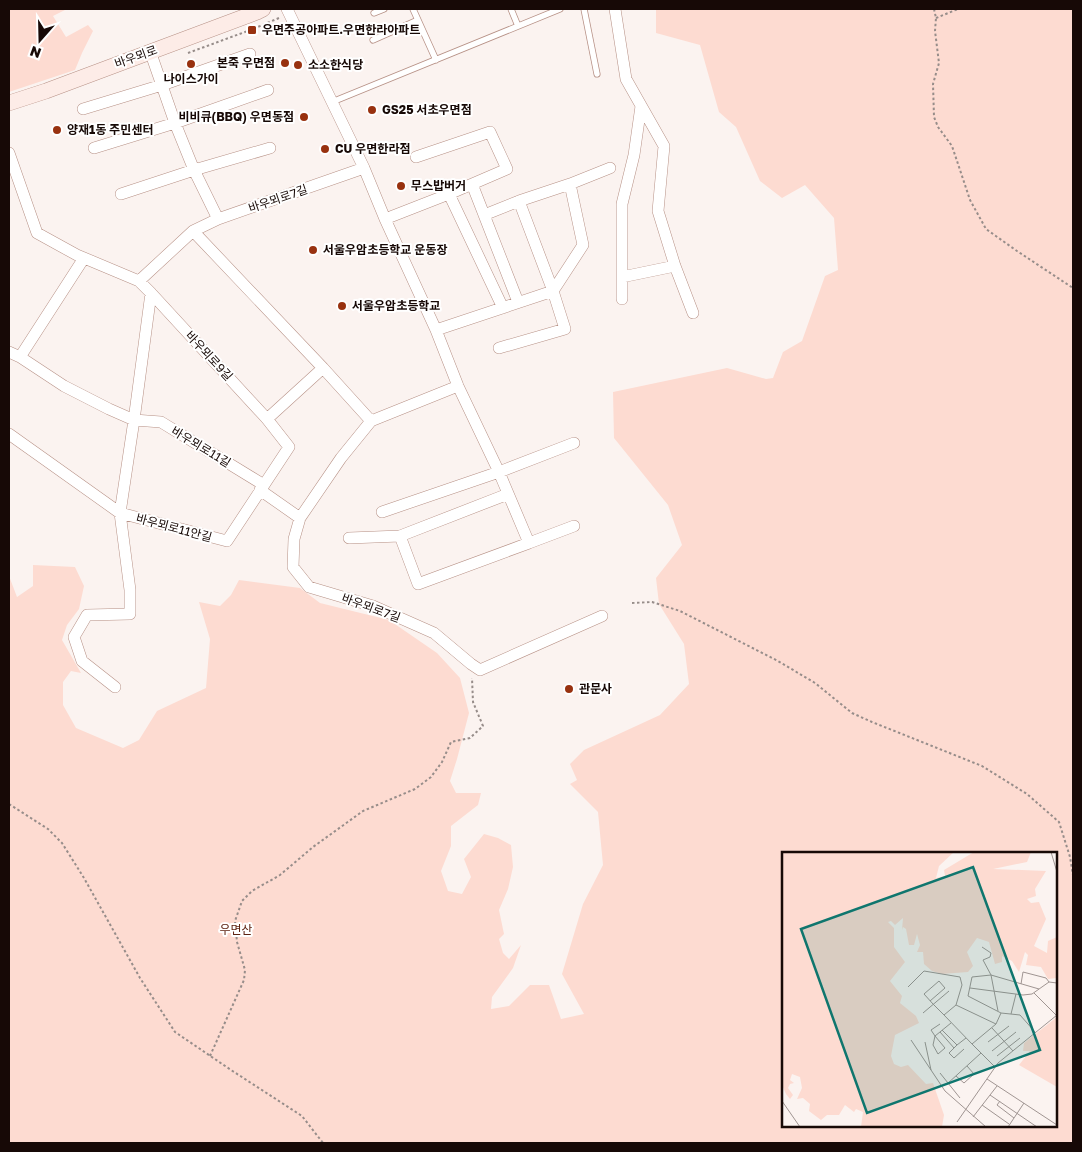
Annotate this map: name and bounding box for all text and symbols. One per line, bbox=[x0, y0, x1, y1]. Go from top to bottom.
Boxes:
north arrow bbox=[15, 15, 65, 65]
place label: 우면주공아파트.우면한라아파트 bbox=[262, 22, 420, 37]
marker: 우면주공아파트.우면한라아파트 bbox=[246, 24, 258, 36]
street label: 바우뫼로 bbox=[113, 42, 159, 71]
text: N bbox=[27, 43, 43, 62]
place label: 본죽 우면점 bbox=[217, 55, 275, 70]
marker: 본죽 우면점 bbox=[279, 57, 291, 69]
place label: 소소한식당 bbox=[308, 57, 363, 72]
marker: 나이스가이 bbox=[185, 58, 197, 70]
marker: 소소한식당 bbox=[292, 59, 304, 71]
place label: 나이스가이 bbox=[163, 71, 219, 86]
place label: GS25 서초우면점 bbox=[382, 102, 472, 117]
marker: GS25 서초우면점 bbox=[366, 104, 378, 116]
place label: 비비큐(BBQ) 우면동점 bbox=[178, 109, 294, 124]
marker: 비비큐(BBQ) 우면동점 bbox=[298, 111, 310, 123]
place label: 양재1동 주민센터 bbox=[67, 122, 153, 137]
marker: 양재1동 주민센터 bbox=[51, 124, 63, 136]
place label: CU 우면한라점 bbox=[335, 141, 410, 156]
marker: CU 우면한라점 bbox=[319, 143, 331, 155]
place label: 무스밥버거 bbox=[411, 178, 466, 193]
marker: 무스밥버거 bbox=[395, 180, 407, 192]
street label: 바우뫼로7길 bbox=[246, 181, 309, 216]
place label: 서울우암초등학교 운동장 bbox=[323, 242, 447, 257]
marker: 서울우암초등학교 운동장 bbox=[307, 244, 319, 256]
place label: 서울우암초등학교 bbox=[352, 298, 440, 313]
marker: 서울우암초등학교 bbox=[336, 300, 348, 312]
street label: 바우뫼로9길 bbox=[183, 328, 236, 384]
street label: 바우뫼로11길 bbox=[169, 423, 234, 470]
street label: 바우뫼로11안길 bbox=[135, 510, 214, 545]
street label: 바우뫼로7길 bbox=[340, 590, 403, 625]
place label: 관문사 bbox=[579, 681, 612, 696]
marker: 관문사 bbox=[563, 683, 575, 695]
inset map bbox=[782, 852, 1057, 1127]
park label: 우면산 bbox=[219, 922, 253, 937]

